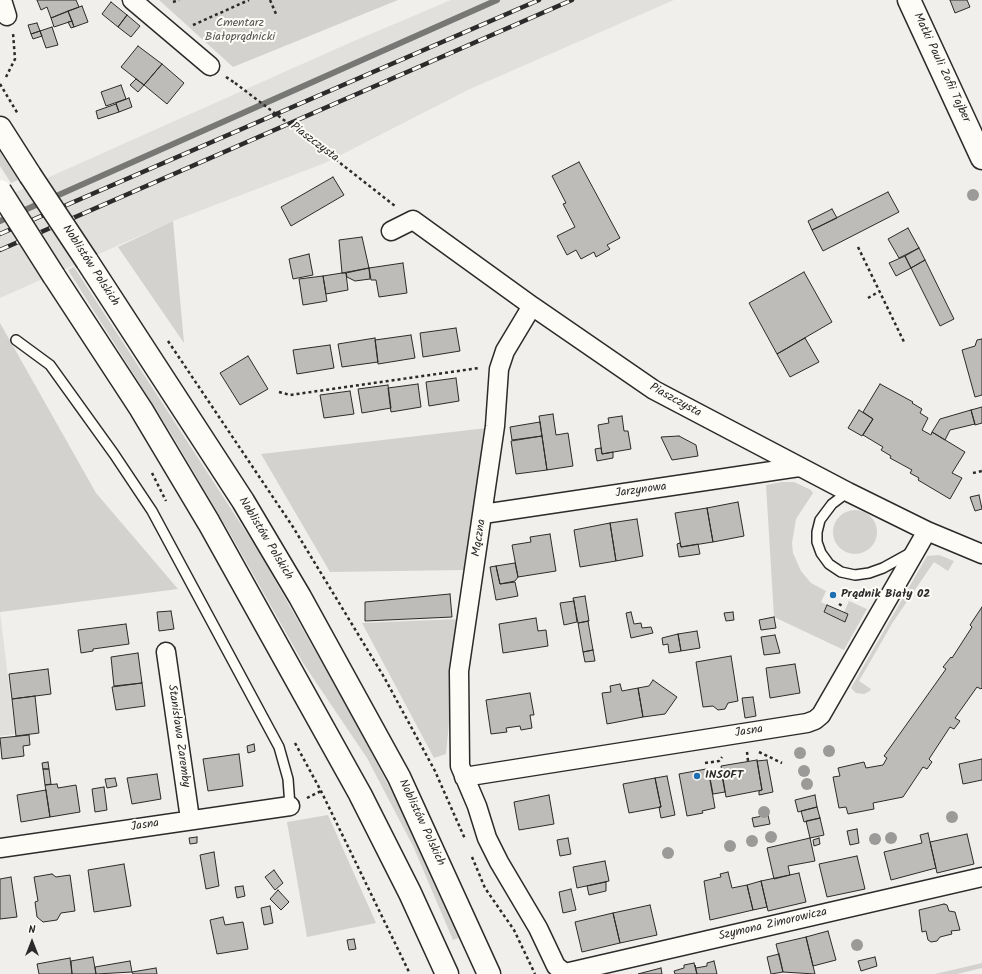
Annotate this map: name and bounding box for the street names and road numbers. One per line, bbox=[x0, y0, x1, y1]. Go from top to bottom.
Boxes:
street label: Matki Pauli Zofii Tajber bbox=[909, 11, 973, 125]
street label: Piaszczysta bbox=[287, 120, 341, 166]
street label: Noblistów Polskich bbox=[58, 223, 122, 309]
street label: Piaszczysta bbox=[647, 381, 703, 421]
street label: Jarzynowa bbox=[614, 480, 668, 502]
street label: Noblistów Polskich bbox=[235, 495, 295, 583]
street label: Mączna bbox=[470, 518, 490, 558]
street label: Stanisława Zaremby bbox=[164, 684, 192, 788]
street label: Jasna bbox=[734, 723, 764, 741]
street label: Noblistów Polskich bbox=[395, 777, 447, 869]
street label: Jasna bbox=[130, 817, 160, 835]
street label: Szymona Zimorowicza bbox=[717, 906, 829, 944]

